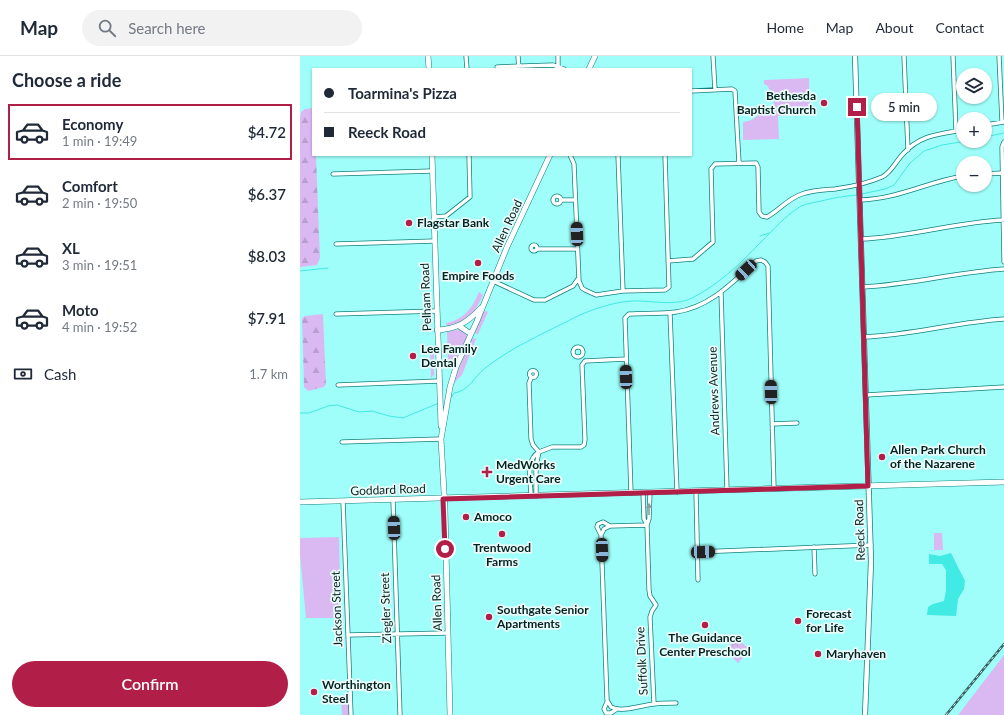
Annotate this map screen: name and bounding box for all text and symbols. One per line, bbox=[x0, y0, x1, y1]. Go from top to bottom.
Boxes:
search box bbox=[82, 10, 362, 46]
text: Map bbox=[20, 16, 58, 39]
icon: search bbox=[96, 17, 118, 39]
text: Search here bbox=[128, 19, 206, 37]
text: Home bbox=[766, 19, 804, 36]
text: Map bbox=[826, 19, 853, 36]
text: About bbox=[875, 19, 913, 36]
text: Contact bbox=[935, 19, 984, 36]
map controls bbox=[956, 68, 992, 192]
button: layers bbox=[956, 68, 992, 104]
text: Choose a ride bbox=[12, 69, 121, 91]
text: Toarmina's Pizza bbox=[348, 84, 457, 102]
place label: Bethesda Baptist Church bbox=[737, 88, 816, 117]
callout: 5 min bbox=[871, 93, 937, 121]
marker: Bethesda Baptist Church bbox=[819, 98, 829, 108]
route end bbox=[848, 98, 866, 116]
text: 5 min bbox=[888, 99, 920, 115]
button: + bbox=[956, 112, 992, 148]
icon: car bbox=[14, 114, 50, 150]
text: Economy bbox=[62, 115, 123, 133]
text: $4.72 bbox=[248, 123, 286, 141]
text: Reeck Road bbox=[348, 123, 426, 141]
text: 1 min · 19:49 bbox=[62, 133, 137, 149]
button: − bbox=[956, 156, 992, 192]
icon: car bbox=[14, 176, 50, 212]
text: Comfort bbox=[62, 177, 118, 195]
text: $6.37 bbox=[248, 185, 286, 203]
text: 2 min · 19:50 bbox=[62, 195, 137, 211]
street label: Allen Road bbox=[488, 197, 525, 255]
place label: Flagstar Bank bbox=[417, 215, 490, 230]
marker: Flagstar Bank bbox=[404, 218, 414, 228]
car bbox=[571, 222, 583, 246]
icon: car bbox=[14, 238, 50, 274]
text: XL bbox=[62, 239, 80, 257]
text: $8.03 bbox=[248, 247, 286, 265]
text: 3 min · 19:51 bbox=[62, 257, 137, 273]
car bbox=[733, 257, 759, 283]
marker: Empire Foods bbox=[473, 258, 483, 268]
street label: Pelham Road bbox=[417, 263, 434, 331]
place label: Empire Foods bbox=[442, 268, 514, 283]
icon: car bbox=[14, 300, 50, 336]
text: Moto bbox=[62, 301, 99, 319]
text: $7.91 bbox=[248, 309, 286, 327]
text: 4 min · 19:52 bbox=[62, 319, 137, 335]
place label: Lee Family Dental bbox=[421, 341, 478, 370]
street label: Andrews Avenue bbox=[704, 346, 723, 436]
marker: Lee Family Dental bbox=[408, 351, 418, 361]
icon: cash bbox=[12, 363, 34, 385]
text: Cash bbox=[44, 365, 76, 383]
car bbox=[620, 365, 632, 389]
text: 1.7 km bbox=[249, 366, 288, 382]
car bbox=[765, 380, 777, 404]
place label: Allen Park Church of the Nazarene bbox=[889, 442, 986, 471]
marker: Allen Park Church of the Nazarene bbox=[877, 452, 887, 462]
place label: MedWorks Urgent Care bbox=[496, 457, 561, 486]
marker: MedWorks Urgent Care bbox=[481, 466, 493, 478]
street label: Goddard Road bbox=[350, 481, 426, 498]
street label: Reeck Road bbox=[851, 499, 868, 561]
one-way arrow bbox=[646, 502, 652, 515]
place label: Amoco bbox=[473, 509, 512, 524]
marker: Amoco bbox=[461, 512, 471, 522]
car bbox=[388, 516, 400, 540]
marker: Trentwood Farms bbox=[497, 529, 507, 539]
car bbox=[596, 538, 608, 562]
route start bbox=[436, 540, 454, 558]
place label: Trentwood Farms bbox=[473, 540, 531, 569]
car bbox=[691, 546, 715, 558]
street label: Jackson Street bbox=[328, 570, 345, 647]
street label: Ziegler Street bbox=[377, 572, 394, 644]
street label: Allen Road bbox=[428, 575, 445, 632]
place label: Southgate Senior Apartments bbox=[496, 602, 589, 631]
place label: Forecast for Life bbox=[806, 606, 852, 635]
marker: Southgate Senior Apartments bbox=[484, 612, 494, 622]
marker: Forecast for Life bbox=[793, 616, 803, 626]
marker: The Guidance Center Preschool bbox=[700, 620, 710, 630]
street label: Suffolk Drive bbox=[632, 627, 651, 696]
place label: The Guidance Center Preschool bbox=[659, 630, 751, 659]
place label: Maryhaven bbox=[826, 646, 886, 661]
marker: Maryhaven bbox=[813, 649, 823, 659]
button: Confirm bbox=[12, 661, 288, 707]
place label: Worthington Steel bbox=[322, 677, 391, 706]
marker: Worthington Steel bbox=[309, 687, 319, 697]

